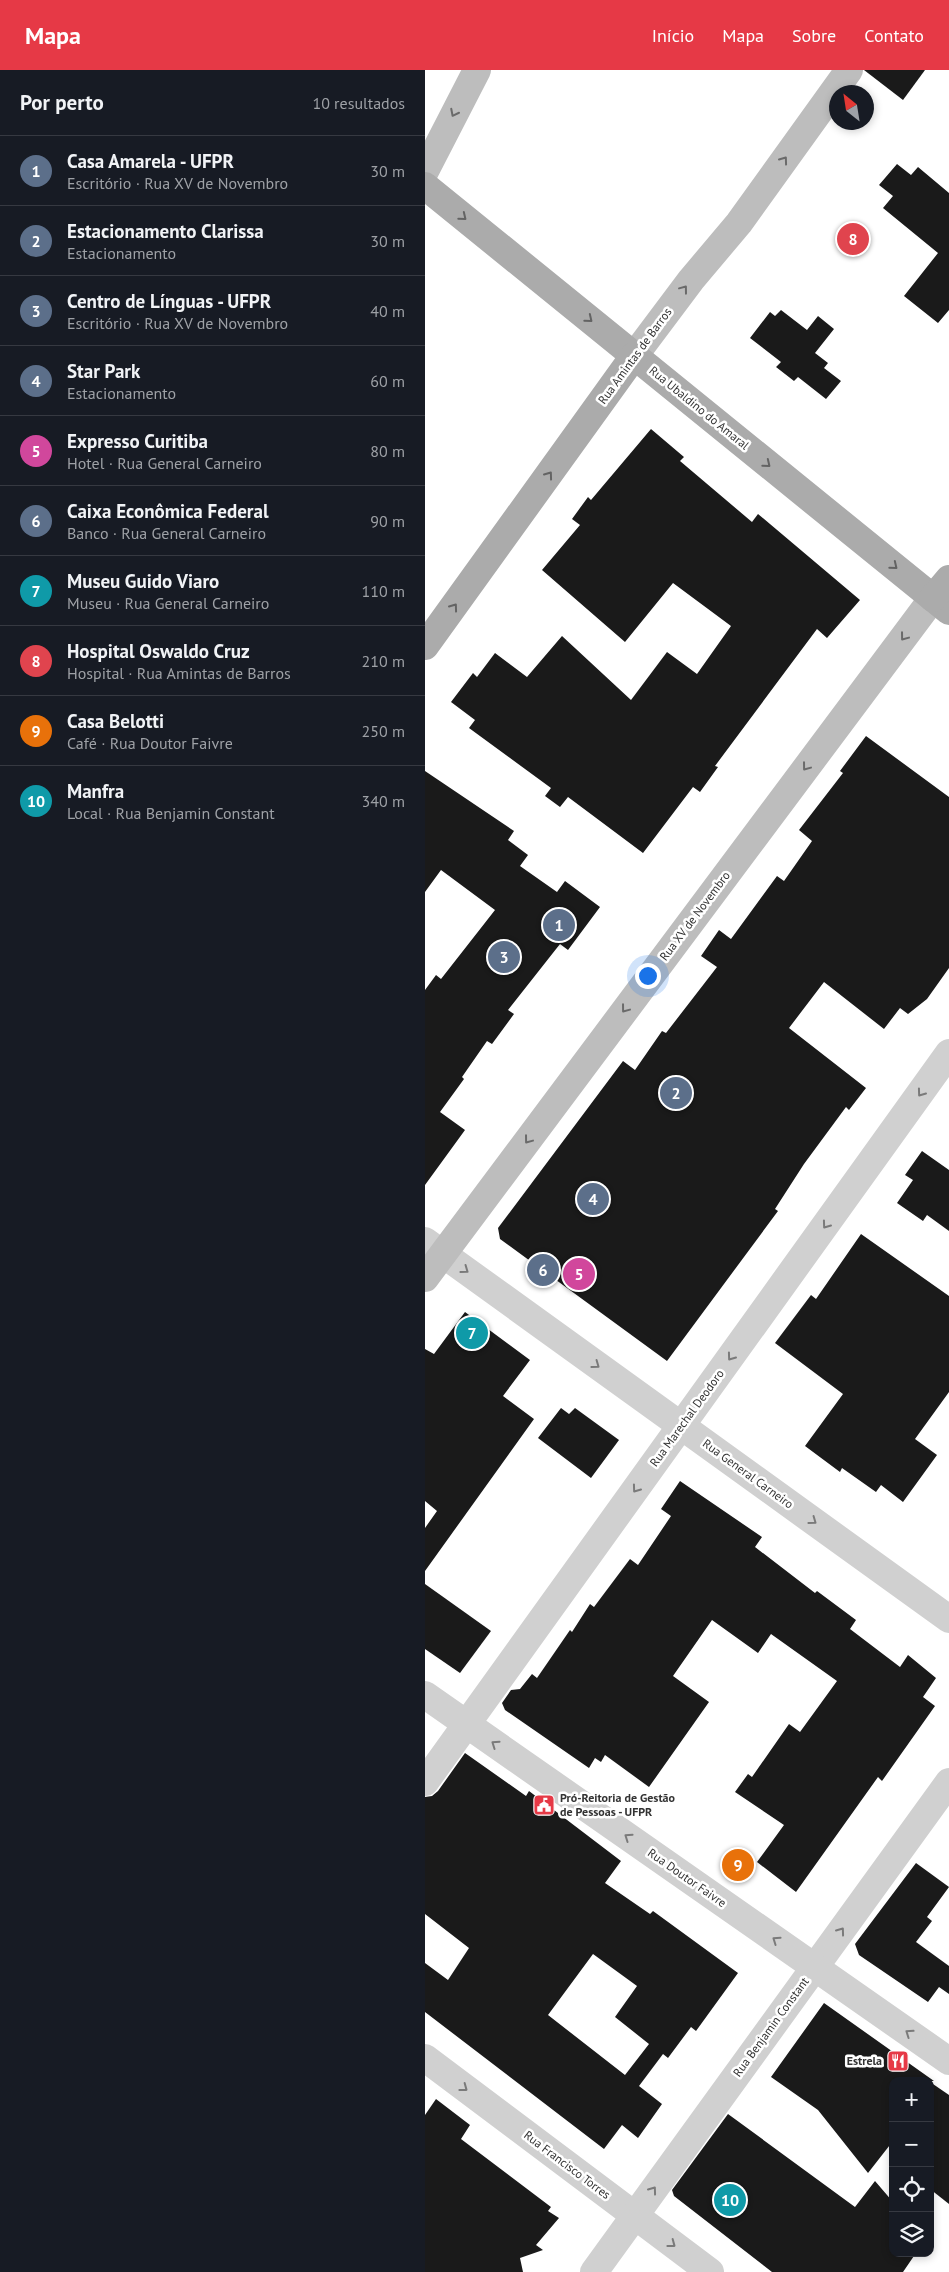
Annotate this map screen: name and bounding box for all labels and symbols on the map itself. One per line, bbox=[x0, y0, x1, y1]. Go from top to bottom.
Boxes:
north arrow bbox=[829, 85, 874, 130]
one-way arrow bbox=[450, 108, 460, 117]
one-way arrow bbox=[777, 157, 787, 166]
one-way arrow bbox=[457, 211, 466, 219]
pin: 8 bbox=[837, 220, 869, 258]
one-way arrow bbox=[678, 285, 687, 295]
street label: Rua Amintas de Barros bbox=[595, 305, 675, 407]
one-way arrow bbox=[583, 313, 592, 321]
street label: Rua Ubaldino do Amaral bbox=[646, 363, 753, 453]
one-way arrow bbox=[761, 458, 770, 466]
one-way arrow bbox=[543, 472, 551, 481]
one-way arrow bbox=[888, 560, 897, 569]
one-way arrow bbox=[448, 604, 456, 613]
one-way arrow bbox=[901, 631, 909, 640]
one-way arrow bbox=[804, 761, 812, 770]
street label: Rua XV de Novembro bbox=[656, 868, 733, 963]
pin: 1 bbox=[543, 906, 575, 944]
pin: 3 bbox=[488, 938, 520, 976]
your location bbox=[635, 963, 661, 989]
one-way arrow bbox=[623, 1003, 631, 1012]
pin: 2 bbox=[660, 1074, 692, 1112]
one-way arrow bbox=[918, 1087, 926, 1096]
one-way arrow bbox=[526, 1134, 534, 1143]
pin: 4 bbox=[577, 1180, 609, 1218]
one-way arrow bbox=[823, 1219, 831, 1228]
pin: 6 bbox=[527, 1251, 559, 1289]
pin: 5 bbox=[563, 1255, 595, 1293]
one-way arrow bbox=[459, 1264, 468, 1273]
pin: 7 bbox=[456, 1314, 488, 1352]
one-way arrow bbox=[728, 1351, 737, 1360]
one-way arrow bbox=[591, 1359, 600, 1368]
street label: Rua Marechal Deodoro bbox=[646, 1366, 727, 1469]
street label: Rua General Carneiro bbox=[700, 1436, 797, 1512]
one-way arrow bbox=[633, 1483, 642, 1492]
one-way arrow bbox=[807, 1515, 817, 1524]
one-way arrow bbox=[491, 1741, 501, 1750]
place label: Pró-Reitoria de Gestão de Pessoas - UFPR bbox=[560, 1790, 676, 1819]
public building icon: Pró-Reitoria de Gestão de Pessoas - UFPR bbox=[532, 1793, 556, 1817]
one-way arrow bbox=[625, 1834, 634, 1843]
street label: Rua Doutor Faivre bbox=[645, 1845, 729, 1910]
pin: 9 bbox=[722, 1846, 754, 1884]
one-way arrow bbox=[835, 1927, 844, 1937]
one-way arrow bbox=[772, 1937, 782, 1946]
street label: Rua Benjamin Constant bbox=[729, 1974, 812, 2079]
one-way arrow bbox=[905, 2030, 915, 2039]
restaurant icon: Estrela bbox=[886, 2049, 910, 2073]
place label: Estrela bbox=[847, 2053, 882, 2068]
one-way arrow bbox=[458, 2082, 467, 2090]
street label: Rua Francisco Torres bbox=[521, 2127, 613, 2202]
pin: 10 bbox=[714, 2181, 746, 2219]
one-way arrow bbox=[647, 2186, 656, 2196]
one-way arrow bbox=[666, 2238, 676, 2247]

